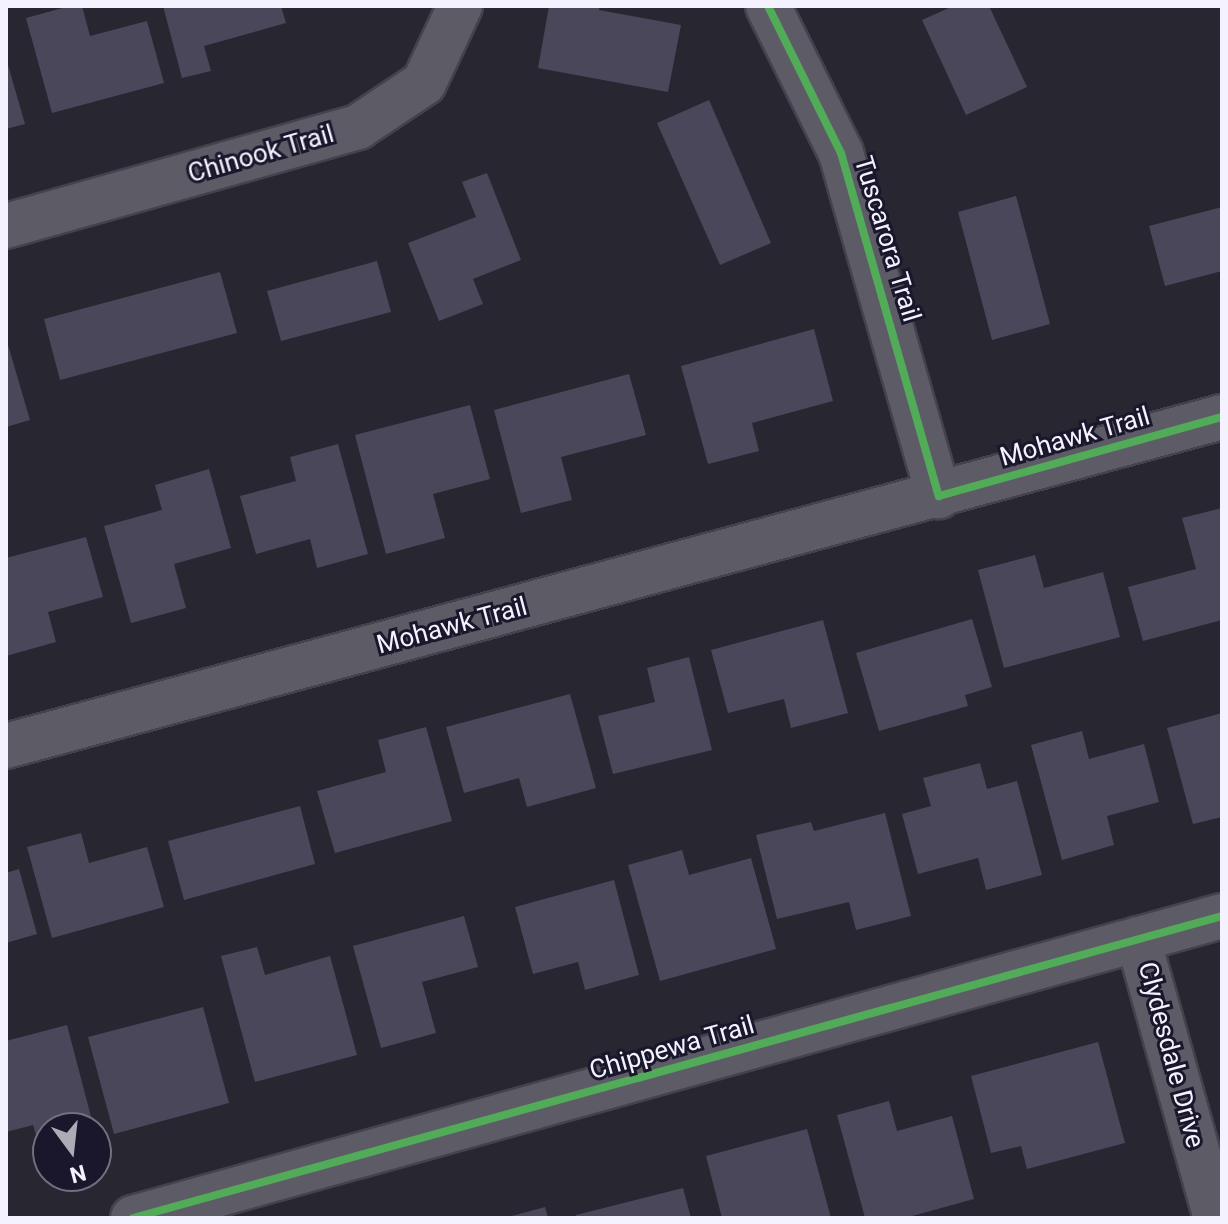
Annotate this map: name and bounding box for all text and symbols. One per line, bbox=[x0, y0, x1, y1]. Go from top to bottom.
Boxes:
street label: Chinook Trail bbox=[184, 118, 338, 190]
street label: Tuscarora Trail bbox=[847, 152, 927, 326]
street label: Mohawk Trail bbox=[996, 401, 1154, 473]
street label: Mohawk Trail bbox=[373, 591, 531, 661]
street label: Clydesdale Drive bbox=[1131, 959, 1211, 1151]
street label: Chippewa Trail bbox=[586, 1010, 758, 1086]
north arrow bbox=[32, 1112, 112, 1192]
text: N bbox=[67, 1160, 89, 1188]

